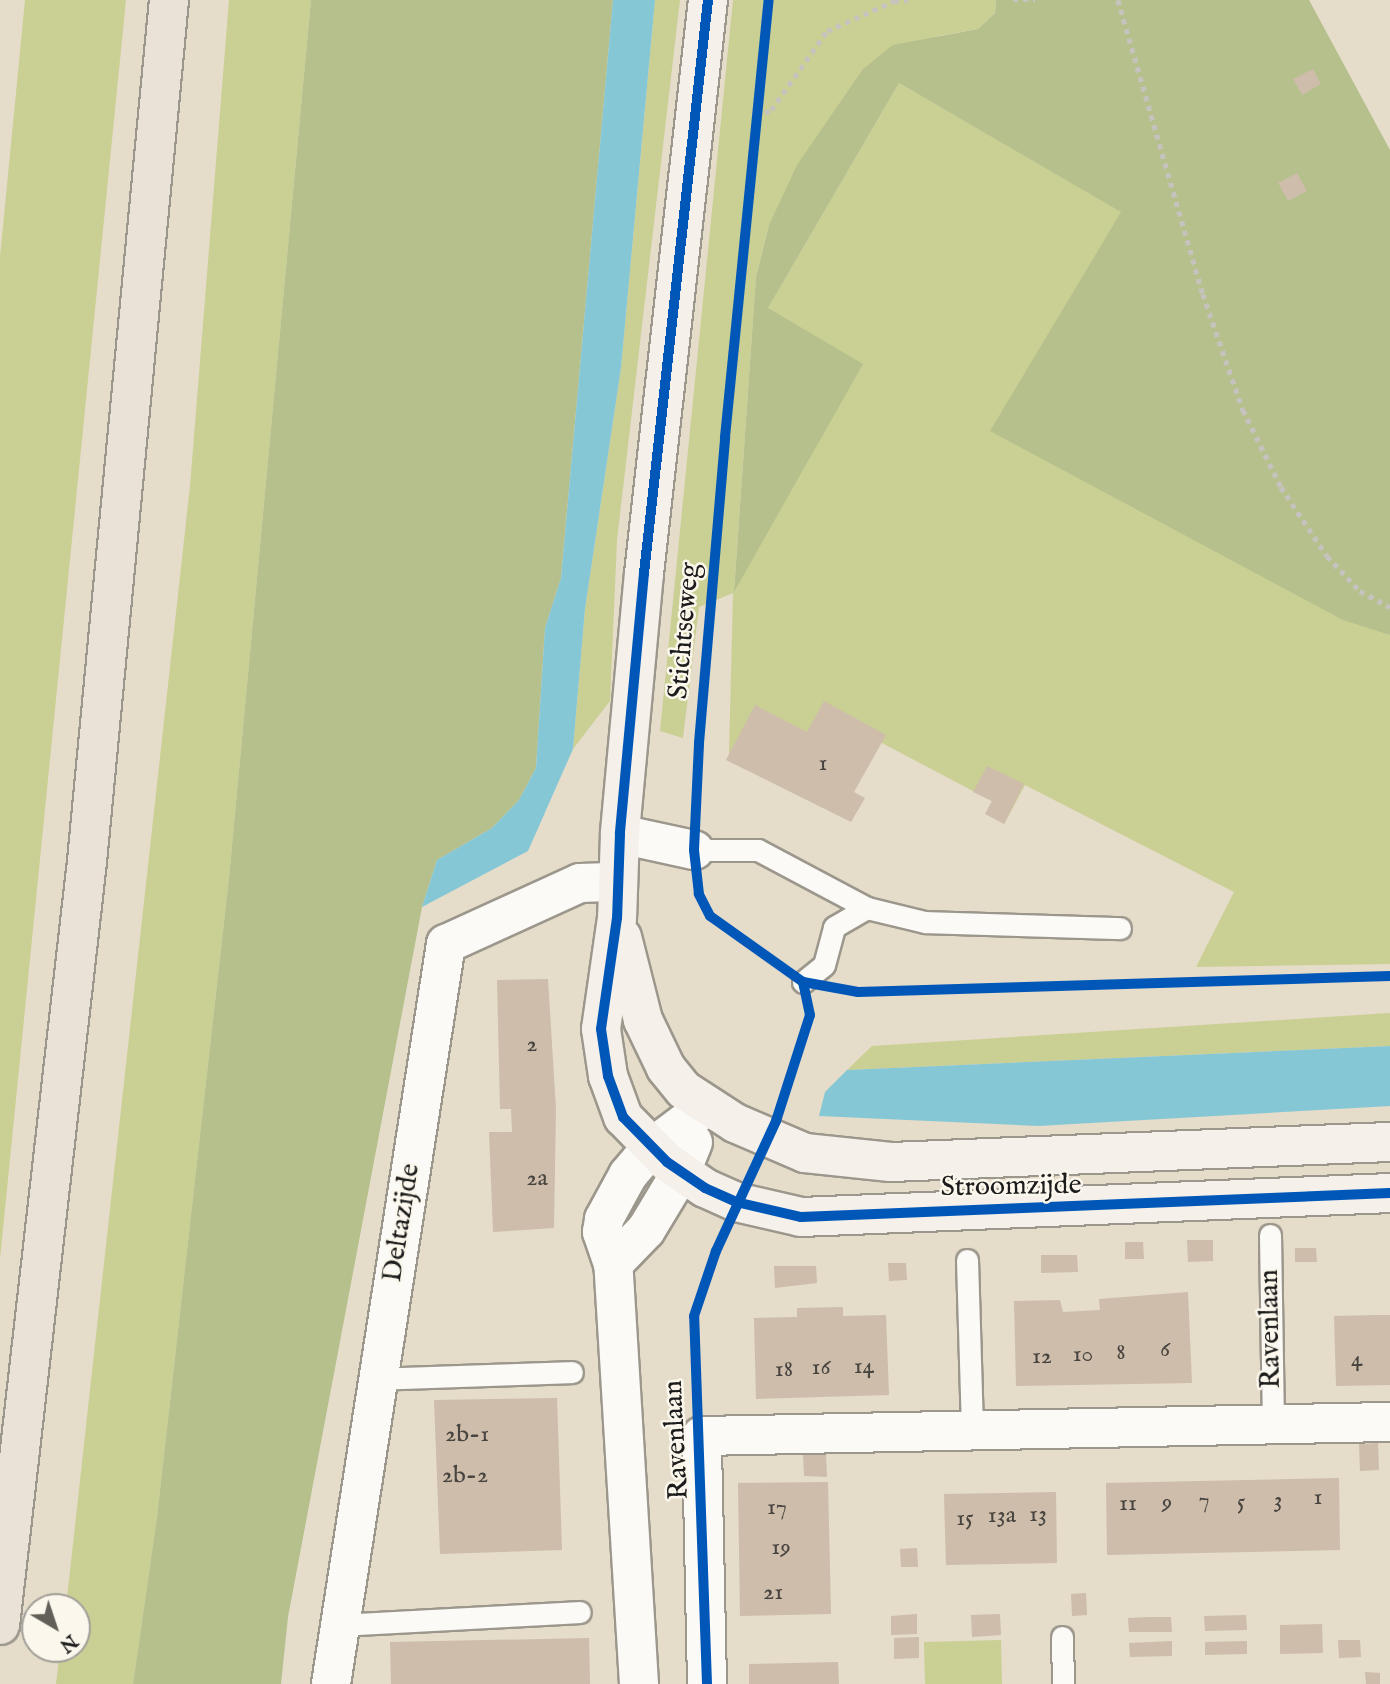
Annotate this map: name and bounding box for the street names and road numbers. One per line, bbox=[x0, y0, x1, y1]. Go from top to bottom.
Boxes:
street label: Stichtseweg bbox=[662, 561, 708, 701]
street label: Deltazijde bbox=[376, 1161, 428, 1285]
street label: Stroomzijde bbox=[940, 1169, 1082, 1205]
street label: Ravenlaan bbox=[1253, 1269, 1289, 1389]
street label: Ravenlaan bbox=[657, 1379, 697, 1501]

